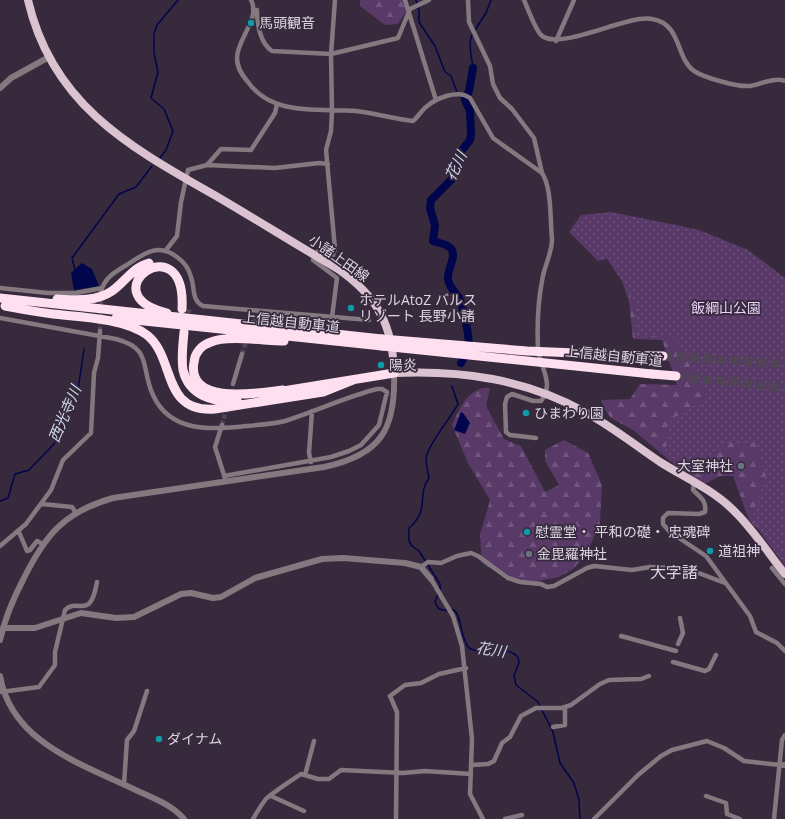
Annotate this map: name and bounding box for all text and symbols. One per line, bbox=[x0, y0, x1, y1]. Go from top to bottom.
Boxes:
place label: 馬頭観音 bbox=[259, 13, 315, 32]
marker: 馬頭観音 bbox=[246, 18, 256, 28]
water label: 花川 bbox=[440, 146, 472, 183]
street label: 小諸上田線 bbox=[305, 230, 373, 285]
place label: ホテルAtoZ バルス リゾート 長野小諸 bbox=[359, 290, 477, 325]
park label: 飯綱山公園 bbox=[691, 298, 761, 317]
marker: ホテルAtoZ バルス リゾート 長野小諸 bbox=[346, 303, 356, 313]
street label: 上信越自動車道 bbox=[241, 307, 341, 336]
street label: 上信越自動車道 bbox=[564, 341, 664, 370]
place label: 陽炎 bbox=[389, 355, 417, 374]
marker: 陽炎 bbox=[376, 360, 386, 370]
water label: 西光寺川 bbox=[43, 380, 86, 445]
place label: ひまわり園 bbox=[534, 403, 604, 422]
marker: ひまわり園 bbox=[521, 408, 531, 418]
place label: 大室神社 bbox=[677, 456, 733, 475]
marker: 大室神社 bbox=[736, 461, 746, 471]
place label: 慰霊堂・ 平和の礎・ 忠魂碑 bbox=[535, 522, 710, 541]
marker: 慰霊堂・ 平和の礎・ 忠魂碑 bbox=[522, 527, 532, 537]
place label: 道祖神 bbox=[718, 541, 760, 560]
place label: 金毘羅神社 bbox=[537, 544, 607, 563]
marker: 道祖神 bbox=[705, 546, 715, 556]
marker: 金毘羅神社 bbox=[524, 549, 534, 559]
district label: 大字諸 bbox=[650, 561, 698, 583]
water label: 花川 bbox=[475, 637, 509, 661]
place label: ダイナム bbox=[167, 729, 222, 748]
marker: ダイナム bbox=[154, 734, 164, 744]

